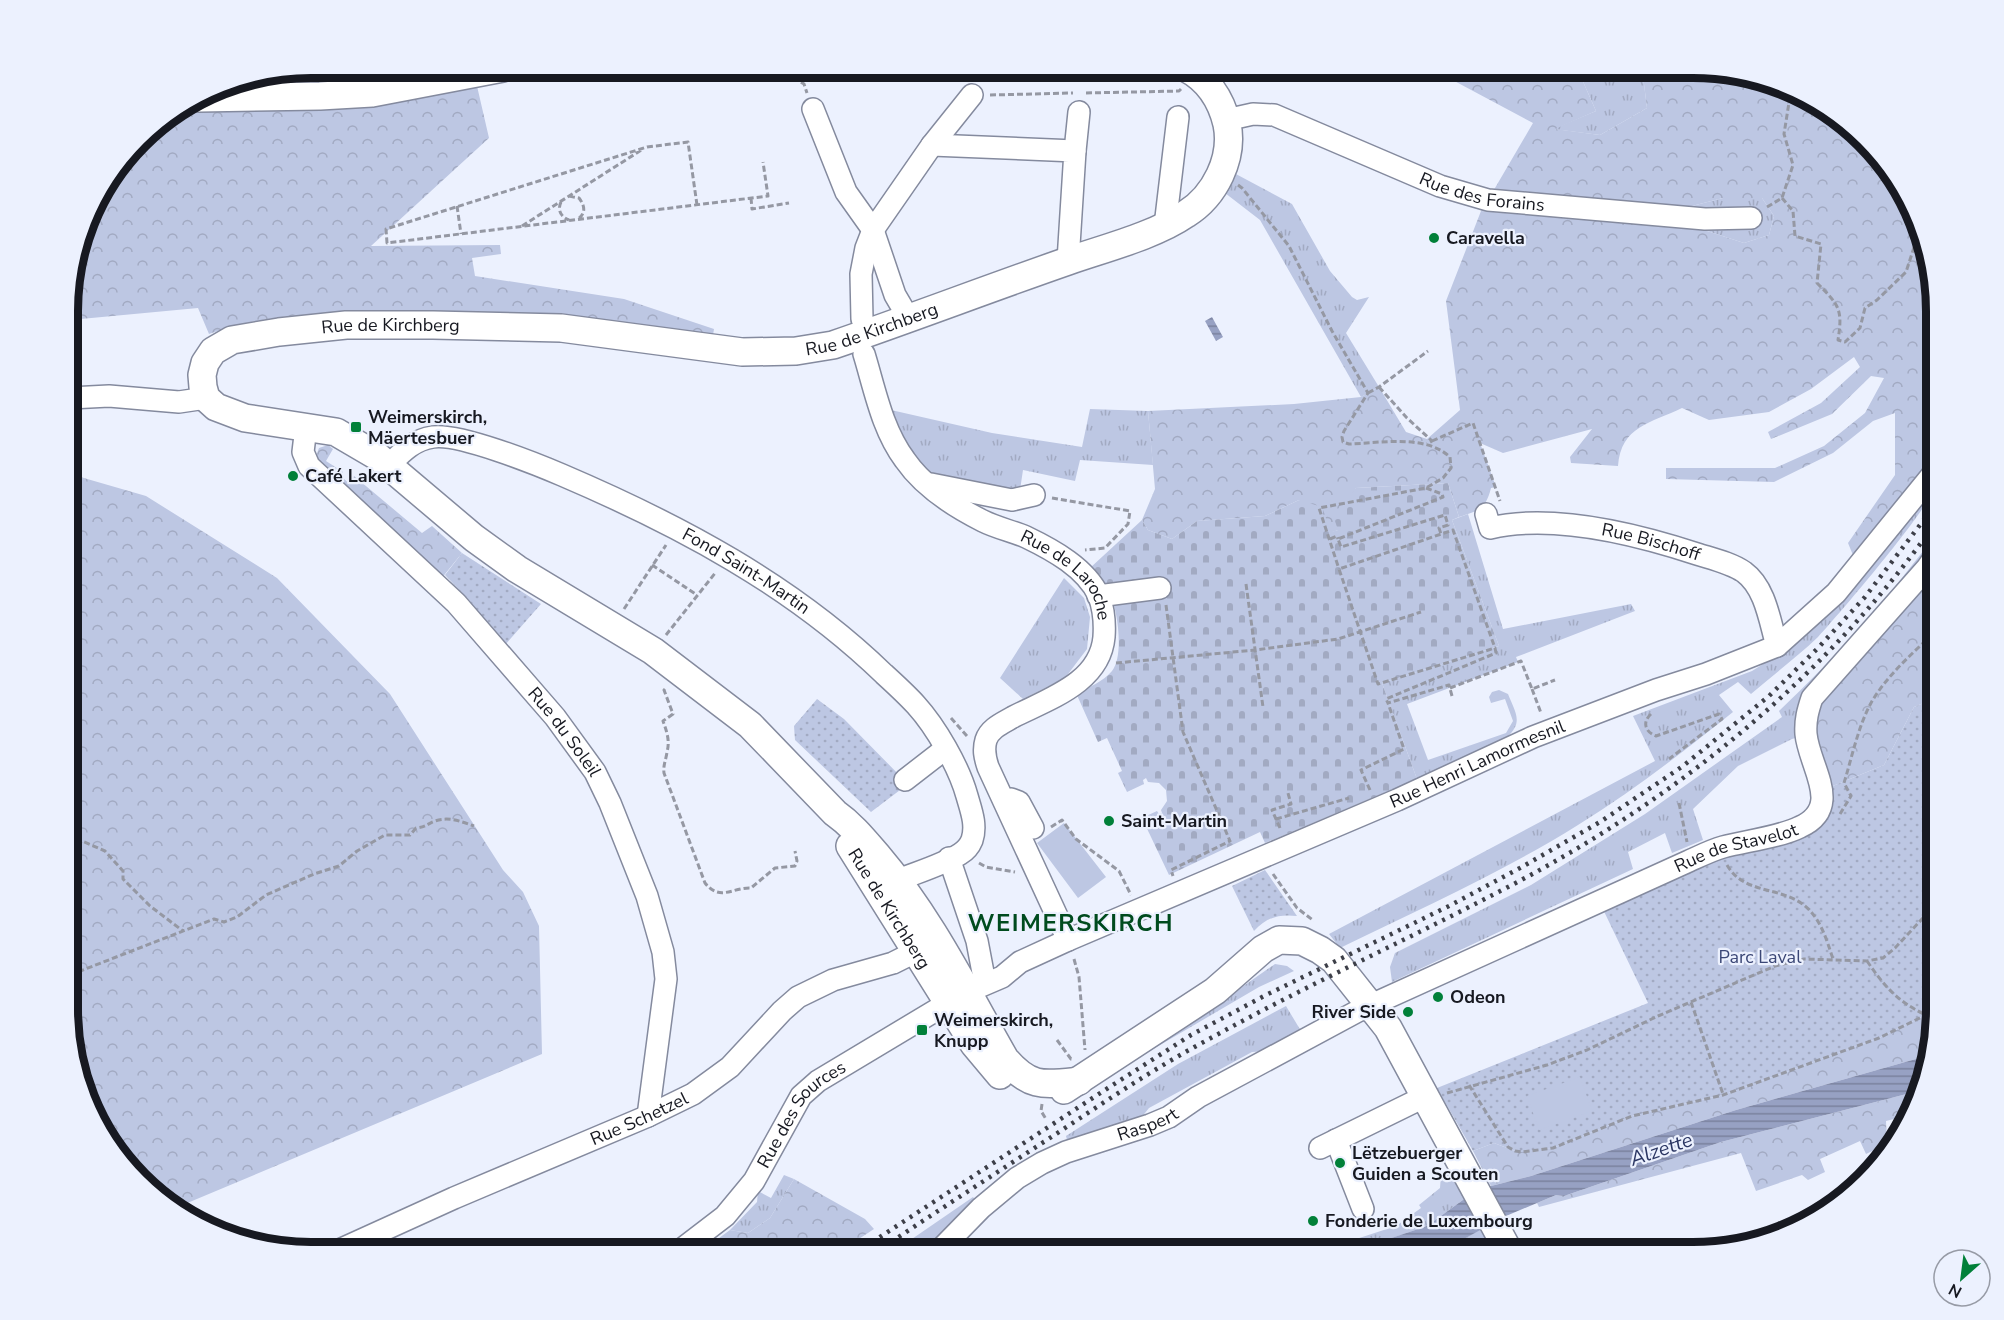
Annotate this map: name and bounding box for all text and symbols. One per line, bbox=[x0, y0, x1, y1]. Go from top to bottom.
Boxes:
street label: Rue des Forains bbox=[1416, 167, 1546, 217]
place label: Caravella bbox=[1446, 226, 1525, 250]
marker: Caravella bbox=[1427, 231, 1441, 245]
street label: Rue de Kirchberg bbox=[804, 297, 941, 361]
street label: Rue de Kirchberg bbox=[320, 313, 460, 340]
place label: Weimerskirch, Mäertesbuer bbox=[368, 405, 487, 450]
marker: Weimerskirch, Mäertesbuer bbox=[349, 420, 363, 434]
place label: Café Lakert bbox=[305, 464, 401, 488]
marker: Café Lakert bbox=[286, 469, 300, 483]
street label: Rue Bischoff bbox=[1600, 517, 1705, 567]
street label: Fond Saint-Martin bbox=[678, 522, 815, 620]
street label: Rue de Laroche bbox=[1017, 524, 1116, 622]
street label: Rue du Soleil bbox=[522, 682, 607, 781]
street label: Rue Henri Lamormesnil bbox=[1386, 714, 1569, 814]
place label: Saint-Martin bbox=[1121, 809, 1227, 833]
marker: Saint-Martin bbox=[1102, 814, 1116, 828]
street label: Rue de Stavelot bbox=[1670, 817, 1802, 878]
street label: Rue de Kirchberg bbox=[842, 844, 936, 974]
district label: WEIMERSKIRCH bbox=[968, 907, 1174, 939]
park label: Parc Laval bbox=[1719, 945, 1802, 969]
place label: Odeon bbox=[1450, 985, 1506, 1009]
marker: Odeon bbox=[1431, 990, 1445, 1004]
place label: River Side bbox=[1312, 1000, 1396, 1024]
marker: River Side bbox=[1401, 1005, 1415, 1019]
place label: Weimerskirch, Knupp bbox=[934, 1008, 1053, 1053]
marker: Weimerskirch, Knupp bbox=[915, 1023, 929, 1037]
street label: Rue des Sources bbox=[751, 1055, 850, 1172]
street label: Rue Schetzel bbox=[586, 1086, 693, 1151]
street label: Raspert bbox=[1114, 1102, 1184, 1147]
water label: Alzette bbox=[1625, 1126, 1696, 1173]
place label: Lëtzebuerger Guiden a Scouten bbox=[1352, 1141, 1498, 1186]
marker: Lëtzebuerger Guiden a Scouten bbox=[1333, 1156, 1347, 1170]
place label: Fonderie de Luxembourg bbox=[1325, 1209, 1533, 1233]
marker: Fonderie de Luxembourg bbox=[1306, 1214, 1320, 1228]
north arrow bbox=[1932, 1248, 1992, 1308]
text: N bbox=[1945, 1278, 1966, 1303]

